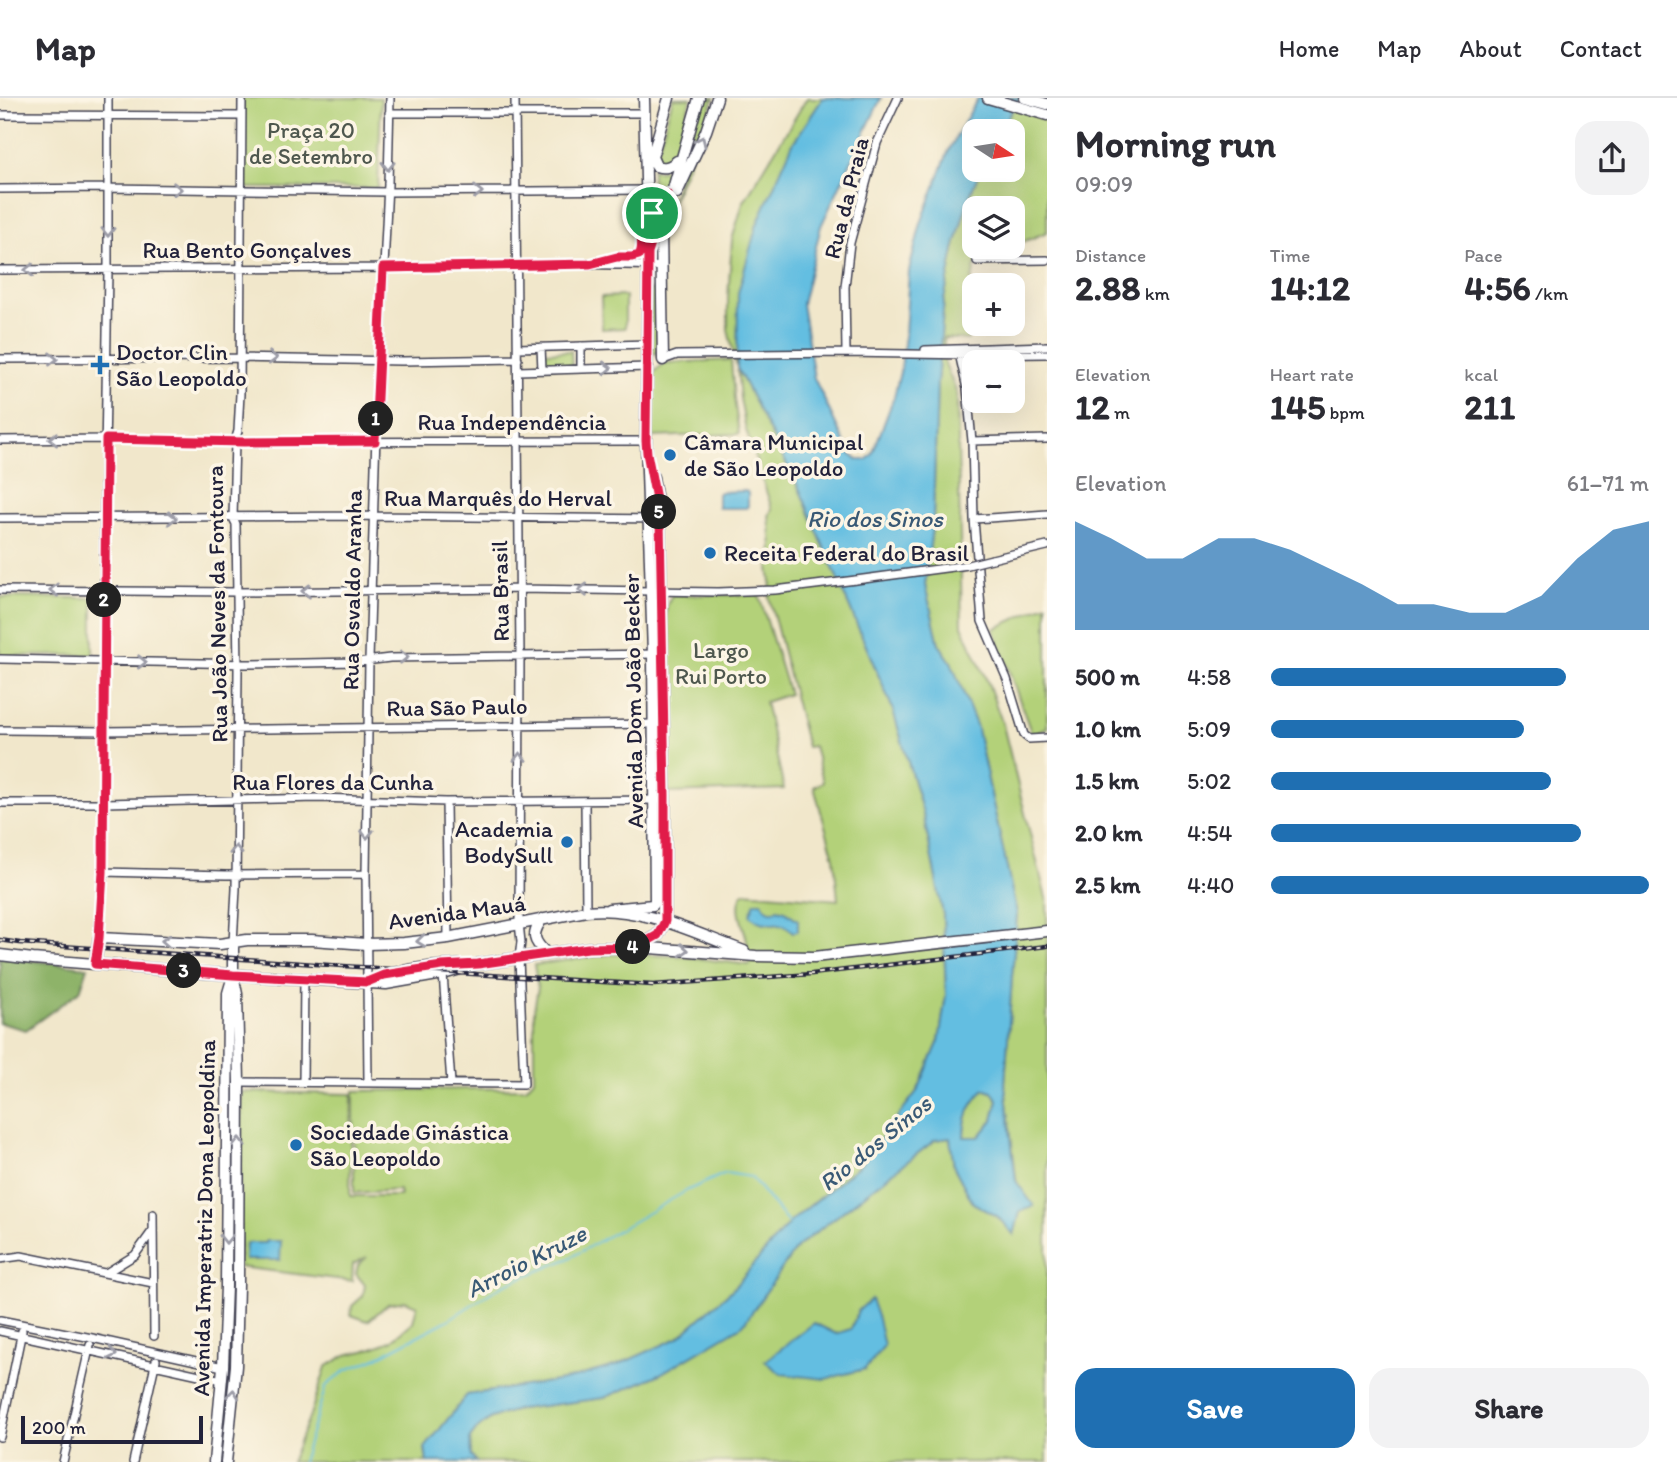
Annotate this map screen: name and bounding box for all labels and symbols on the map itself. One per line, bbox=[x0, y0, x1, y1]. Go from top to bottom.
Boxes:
park label: Praça 20 de Setembro bbox=[249, 116, 373, 170]
north arrow bbox=[962, 119, 1026, 182]
street label: Rua da Praia bbox=[817, 134, 875, 262]
one-way arrow bbox=[693, 136, 707, 149]
one-way arrow bbox=[380, 161, 396, 172]
one-way arrow bbox=[171, 182, 182, 197]
pin bbox=[622, 183, 682, 243]
one-way arrow bbox=[473, 184, 483, 200]
one-way arrow bbox=[100, 228, 116, 238]
street label: Rua Bento Gonçalves bbox=[142, 236, 352, 264]
one-way arrow bbox=[24, 262, 34, 278]
place label: Doctor Clin São Leopoldo bbox=[116, 338, 247, 392]
one-way arrow bbox=[268, 351, 279, 366]
one-way arrow bbox=[48, 352, 59, 367]
marker: Doctor Clin São Leopoldo bbox=[90, 355, 110, 375]
one-way arrow bbox=[602, 360, 613, 376]
pin: 1 bbox=[358, 402, 394, 436]
street label: Rua Independência bbox=[417, 408, 607, 436]
place label: Câmara Municipal de São Leopoldo bbox=[684, 428, 864, 482]
one-way arrow bbox=[47, 432, 58, 447]
marker: Câmara Municipal de São Leopoldo bbox=[662, 447, 678, 463]
street label: Rua João Neves da Fontoura bbox=[201, 465, 233, 743]
street label: Rua Marquês do Herval bbox=[384, 484, 613, 512]
street label: Rua Osvaldo Aranha bbox=[336, 489, 368, 691]
pin: 5 bbox=[642, 494, 676, 530]
water label: Rio dos Sinos bbox=[807, 504, 944, 533]
one-way arrow bbox=[168, 510, 178, 526]
place label: Receita Federal do Brasil bbox=[724, 539, 970, 567]
street label: Rua Brasil bbox=[485, 540, 515, 642]
marker: Receita Federal do Brasil bbox=[702, 545, 718, 561]
street label: Avenida Dom João Becker bbox=[617, 573, 649, 829]
one-way arrow bbox=[49, 582, 59, 598]
pin: 2 bbox=[86, 582, 122, 618]
one-way arrow bbox=[577, 582, 588, 598]
one-way arrow bbox=[301, 583, 311, 599]
park label: Largo Rui Porto bbox=[675, 636, 767, 690]
one-way arrow bbox=[399, 650, 410, 665]
one-way arrow bbox=[136, 655, 147, 670]
street label: Rua São Paulo bbox=[386, 692, 528, 722]
one-way arrow bbox=[512, 751, 528, 762]
street label: Rua Flores da Cunha bbox=[232, 768, 434, 796]
place label: Academia BodySull bbox=[455, 815, 553, 869]
one-way arrow bbox=[359, 830, 375, 840]
marker: Academia BodySull bbox=[559, 834, 575, 850]
one-way arrow bbox=[229, 845, 244, 856]
street label: Avenida Mauá bbox=[387, 889, 527, 935]
pin: 4 bbox=[616, 930, 650, 964]
one-way arrow bbox=[415, 933, 427, 948]
one-way arrow bbox=[160, 934, 171, 949]
one-way arrow bbox=[679, 942, 690, 957]
pin: 3 bbox=[166, 954, 202, 988]
street label: Avenida Imperatriz Dona Leopoldina bbox=[187, 1039, 221, 1397]
water label: Rio dos Sinos bbox=[813, 1088, 938, 1197]
place label: Sociedade Ginástica São Leopoldo bbox=[310, 1118, 509, 1172]
one-way arrow bbox=[231, 1137, 247, 1147]
marker: Sociedade Ginástica São Leopoldo bbox=[288, 1137, 304, 1153]
water label: Arroio Kruze bbox=[461, 1218, 592, 1304]
one-way arrow bbox=[218, 1234, 234, 1244]
one-way arrow bbox=[106, 1346, 118, 1361]
one-way arrow bbox=[225, 1388, 240, 1399]
scale bar bbox=[21, 1413, 203, 1445]

